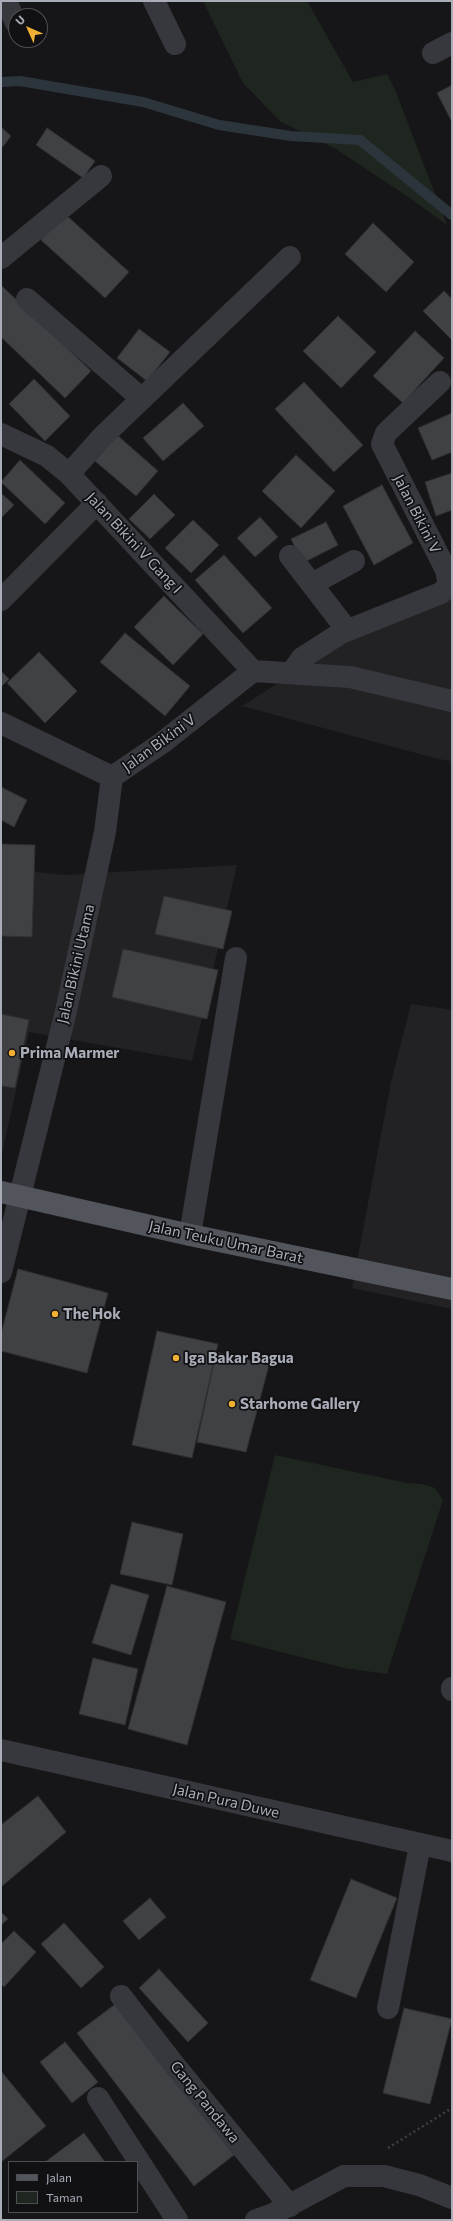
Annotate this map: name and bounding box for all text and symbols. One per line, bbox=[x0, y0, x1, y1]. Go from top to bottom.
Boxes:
north arrow bbox=[8, 8, 48, 48]
text: U bbox=[12, 12, 27, 27]
street label: Jalan Bikini V bbox=[389, 471, 445, 557]
street label: Jalan Bikini V Gang I bbox=[82, 489, 186, 597]
street label: Jalan Bikini V bbox=[119, 710, 199, 776]
street label: Jalan Bikini Utama bbox=[54, 903, 98, 1025]
place label: Prima Marmer bbox=[20, 1044, 120, 1062]
marker: Prima Marmer bbox=[7, 1048, 17, 1058]
street label: Jalan Teuku Umar Barat bbox=[147, 1217, 305, 1267]
place label: The Hok bbox=[63, 1305, 121, 1323]
marker: The Hok bbox=[50, 1309, 60, 1319]
place label: Iga Bakar Bagua bbox=[184, 1349, 294, 1367]
marker: Iga Bakar Bagua bbox=[171, 1353, 181, 1363]
place label: Starhome Gallery bbox=[240, 1395, 360, 1413]
marker: Starhome Gallery bbox=[227, 1399, 237, 1409]
street label: Jalan Pura Duwe bbox=[171, 1780, 281, 1822]
street label: Gang Pandawa bbox=[166, 2057, 244, 2147]
legend bbox=[8, 2161, 138, 2213]
text: Jalan bbox=[46, 2170, 72, 2184]
text: Taman bbox=[46, 2190, 83, 2204]

